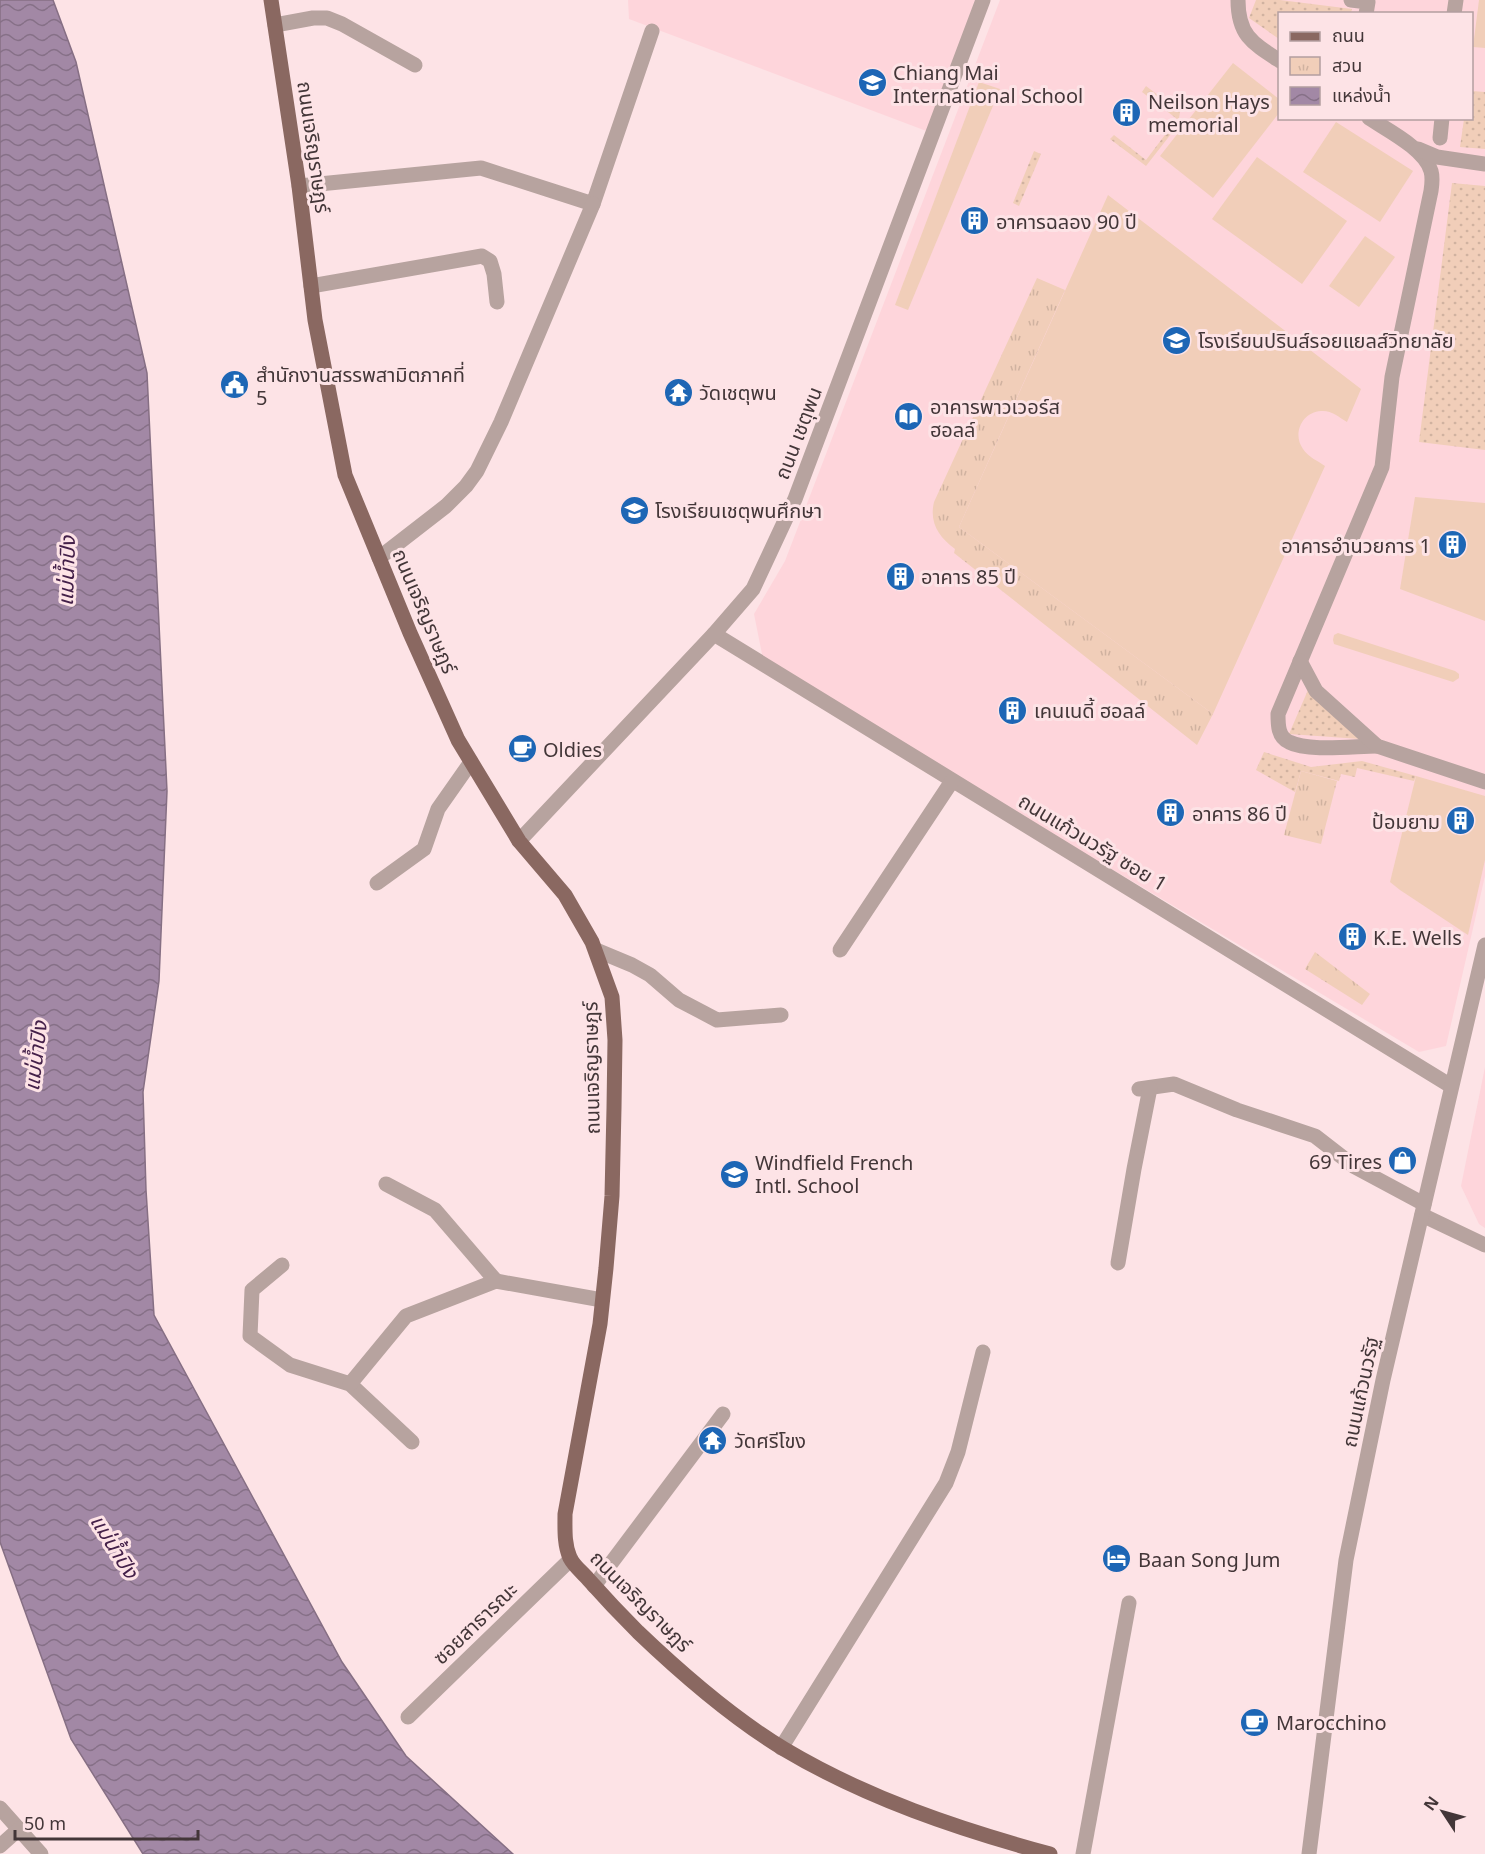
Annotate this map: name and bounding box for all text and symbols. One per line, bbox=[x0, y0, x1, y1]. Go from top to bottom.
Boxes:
legend bbox=[1278, 12, 1473, 120]
text: ถนน bbox=[1332, 23, 1365, 47]
text: สวน bbox=[1332, 53, 1362, 77]
place label: Chiang Mai International School bbox=[893, 59, 1083, 109]
school or university icon: Chiang Mai International School bbox=[856, 67, 888, 99]
street label: ถนนเจริญราษฎร์ bbox=[291, 79, 337, 216]
text: แหล่งน้ำ bbox=[1332, 83, 1391, 107]
place label: Neilson Hays memorial bbox=[1148, 88, 1270, 138]
building icon: Neilson Hays memorial bbox=[1111, 97, 1143, 129]
building icon: อาคารฉลอง 90 ปี bbox=[959, 205, 991, 237]
place label: อาคารฉลอง 90 ปี bbox=[996, 208, 1137, 235]
school or university icon: โรงเรียนปรินส์รอยแยลส์วิทยาลัย bbox=[1161, 324, 1193, 356]
place label: โรงเรียนปรินส์รอยแยลส์วิทยาลัย bbox=[1198, 327, 1454, 354]
place label: สำนักงานสรรพสามิตภาคที่ 5 bbox=[256, 361, 465, 411]
public building icon: สำนักงานสรรพสามิตภาคที่ 5 bbox=[219, 369, 251, 401]
temple icon: วัดเชตุพน bbox=[662, 376, 694, 408]
place label: วัดเชตุพน bbox=[699, 379, 777, 406]
street label: ถนน เชตุพน bbox=[768, 383, 828, 483]
place label: อาคารพาวเวอร์ส ฮอลล์ bbox=[930, 393, 1060, 443]
library icon: อาคารพาวเวอร์ส ฮอลล์ bbox=[893, 401, 925, 433]
school or university icon: โรงเรียนเชตุพนศึกษา bbox=[618, 494, 650, 526]
place label: โรงเรียนเชตุพนศึกษา bbox=[655, 497, 822, 524]
building icon: อาคารอำนวยการ 1 bbox=[1436, 529, 1468, 561]
place label: อาคารอำนวยการ 1 bbox=[1281, 532, 1431, 559]
water label: แม่น้ำปิง bbox=[51, 534, 81, 607]
street label: ถนนเจริญราษฎร์ bbox=[387, 545, 464, 678]
building icon: อาคาร 85 ปี bbox=[884, 560, 916, 592]
place label: อาคาร 85 ปี bbox=[921, 563, 1016, 590]
building icon: เคนเนดี้ ฮอลล์ bbox=[997, 694, 1029, 726]
place label: เคนเนดี้ ฮอลล์ bbox=[1034, 697, 1145, 724]
cafe icon: Oldies bbox=[506, 733, 538, 765]
place label: Oldies bbox=[543, 736, 602, 763]
street label: ถนนแก้วนวรัฐ ซอย 1 bbox=[1014, 787, 1172, 897]
building icon: อาคาร 86 ปี bbox=[1155, 797, 1187, 829]
place label: อาคาร 86 ปี bbox=[1192, 800, 1287, 827]
building icon: ป้อมยาม bbox=[1445, 805, 1477, 837]
place label: ป้อมยาม bbox=[1372, 808, 1440, 835]
building icon: K.E. Wells bbox=[1336, 921, 1368, 953]
place label: K.E. Wells bbox=[1373, 924, 1462, 951]
street label: ถนนเจริญราษฎร์ bbox=[576, 1000, 606, 1135]
water label: แม่น้ำปิง bbox=[17, 1018, 53, 1093]
shop icon: 69 Tires bbox=[1387, 1145, 1419, 1177]
place label: 69 Tires bbox=[1309, 1148, 1382, 1175]
place label: Windfield French Intl. School bbox=[755, 1149, 913, 1199]
school or university icon: Windfield French Intl. School bbox=[718, 1158, 750, 1190]
street label: ถนนแก้วนวรัฐ bbox=[1335, 1334, 1385, 1450]
temple icon: วัดศรีโขง bbox=[697, 1424, 729, 1456]
place label: วัดศรีโขง bbox=[734, 1427, 806, 1454]
water label: แม่น้ำปิง bbox=[85, 1509, 146, 1585]
hotel icon: Baan Song Jum bbox=[1101, 1543, 1133, 1575]
street label: ถนนเจริญราษฎร์ bbox=[584, 1544, 698, 1658]
place label: Baan Song Jum bbox=[1138, 1546, 1280, 1573]
street label: ซอยสาธารณะ bbox=[427, 1576, 523, 1670]
cafe icon: Marocchino bbox=[1239, 1706, 1271, 1738]
place label: Marocchino bbox=[1276, 1709, 1387, 1736]
north arrow bbox=[1413, 1782, 1473, 1842]
text: N bbox=[1418, 1791, 1444, 1815]
scale bar bbox=[15, 1803, 198, 1841]
text: 50 m bbox=[24, 1811, 66, 1835]

